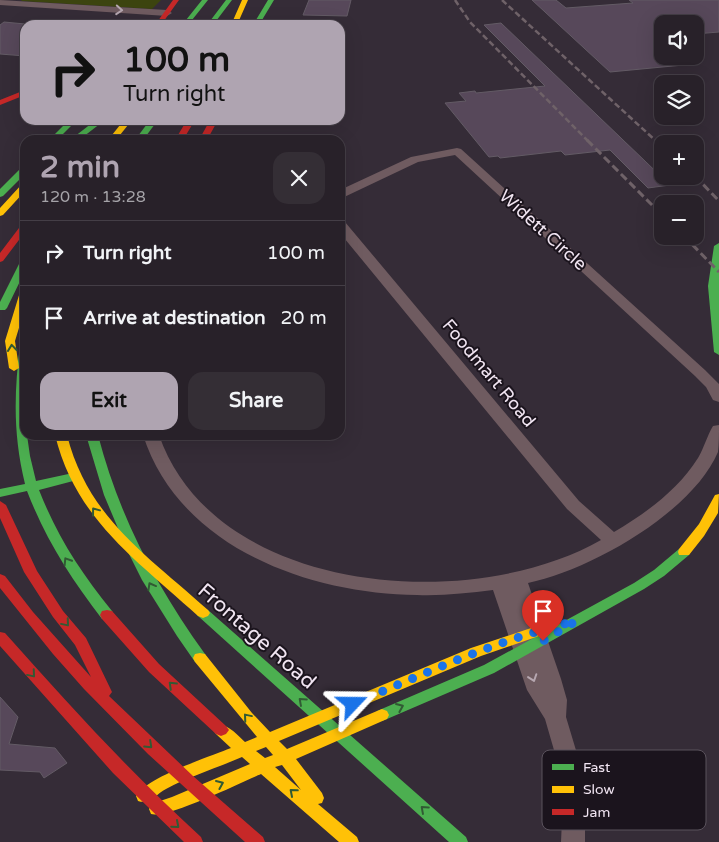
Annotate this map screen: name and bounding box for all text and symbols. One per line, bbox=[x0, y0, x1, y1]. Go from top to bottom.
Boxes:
one-way arrow bbox=[115, 4, 123, 15]
map controls bbox=[654, 15, 704, 245]
button: sound bbox=[654, 15, 704, 65]
text: 100 m bbox=[123, 39, 230, 81]
icon: right bbox=[40, 40, 105, 105]
button: layers bbox=[654, 75, 704, 125]
text: Turn right bbox=[123, 81, 225, 107]
button: + bbox=[654, 135, 704, 185]
text: 2 min bbox=[40, 149, 120, 186]
button: close bbox=[273, 152, 325, 204]
street label: Widett Circle bbox=[495, 185, 591, 275]
text: 120 m · 13:28 bbox=[40, 187, 146, 207]
button: − bbox=[654, 195, 704, 245]
icon: right bbox=[40, 239, 68, 267]
text: Turn right bbox=[83, 242, 171, 264]
text: 100 m bbox=[267, 242, 325, 264]
icon: arrive bbox=[40, 304, 68, 332]
text: Arrive at destination bbox=[83, 307, 266, 329]
text: 20 m bbox=[281, 307, 327, 329]
street label: Foodmart Road bbox=[438, 315, 540, 431]
one-way arrow bbox=[7, 344, 18, 352]
button: Exit bbox=[40, 372, 178, 430]
button: Share bbox=[188, 372, 325, 430]
one-way arrow bbox=[92, 508, 100, 517]
one-way arrow bbox=[64, 557, 74, 566]
street label: Frontage Road bbox=[192, 578, 321, 695]
one-way arrow bbox=[147, 582, 157, 591]
pin bbox=[522, 590, 564, 641]
icon: arrive bbox=[529, 597, 557, 625]
one-way arrow bbox=[60, 618, 69, 627]
one-way arrow bbox=[26, 668, 35, 677]
one-way arrow bbox=[527, 673, 537, 682]
position arrow bbox=[326, 677, 378, 729]
one-way arrow bbox=[168, 682, 177, 691]
one-way arrow bbox=[299, 698, 308, 707]
one-way arrow bbox=[395, 702, 404, 713]
one-way arrow bbox=[243, 713, 252, 722]
one-way arrow bbox=[143, 739, 152, 748]
legend bbox=[542, 750, 706, 830]
text: Fast bbox=[583, 759, 611, 776]
one-way arrow bbox=[215, 779, 224, 790]
text: Slow bbox=[583, 781, 615, 798]
one-way arrow bbox=[290, 789, 299, 798]
text: Jam bbox=[583, 804, 610, 821]
one-way arrow bbox=[420, 806, 429, 815]
one-way arrow bbox=[170, 820, 179, 829]

